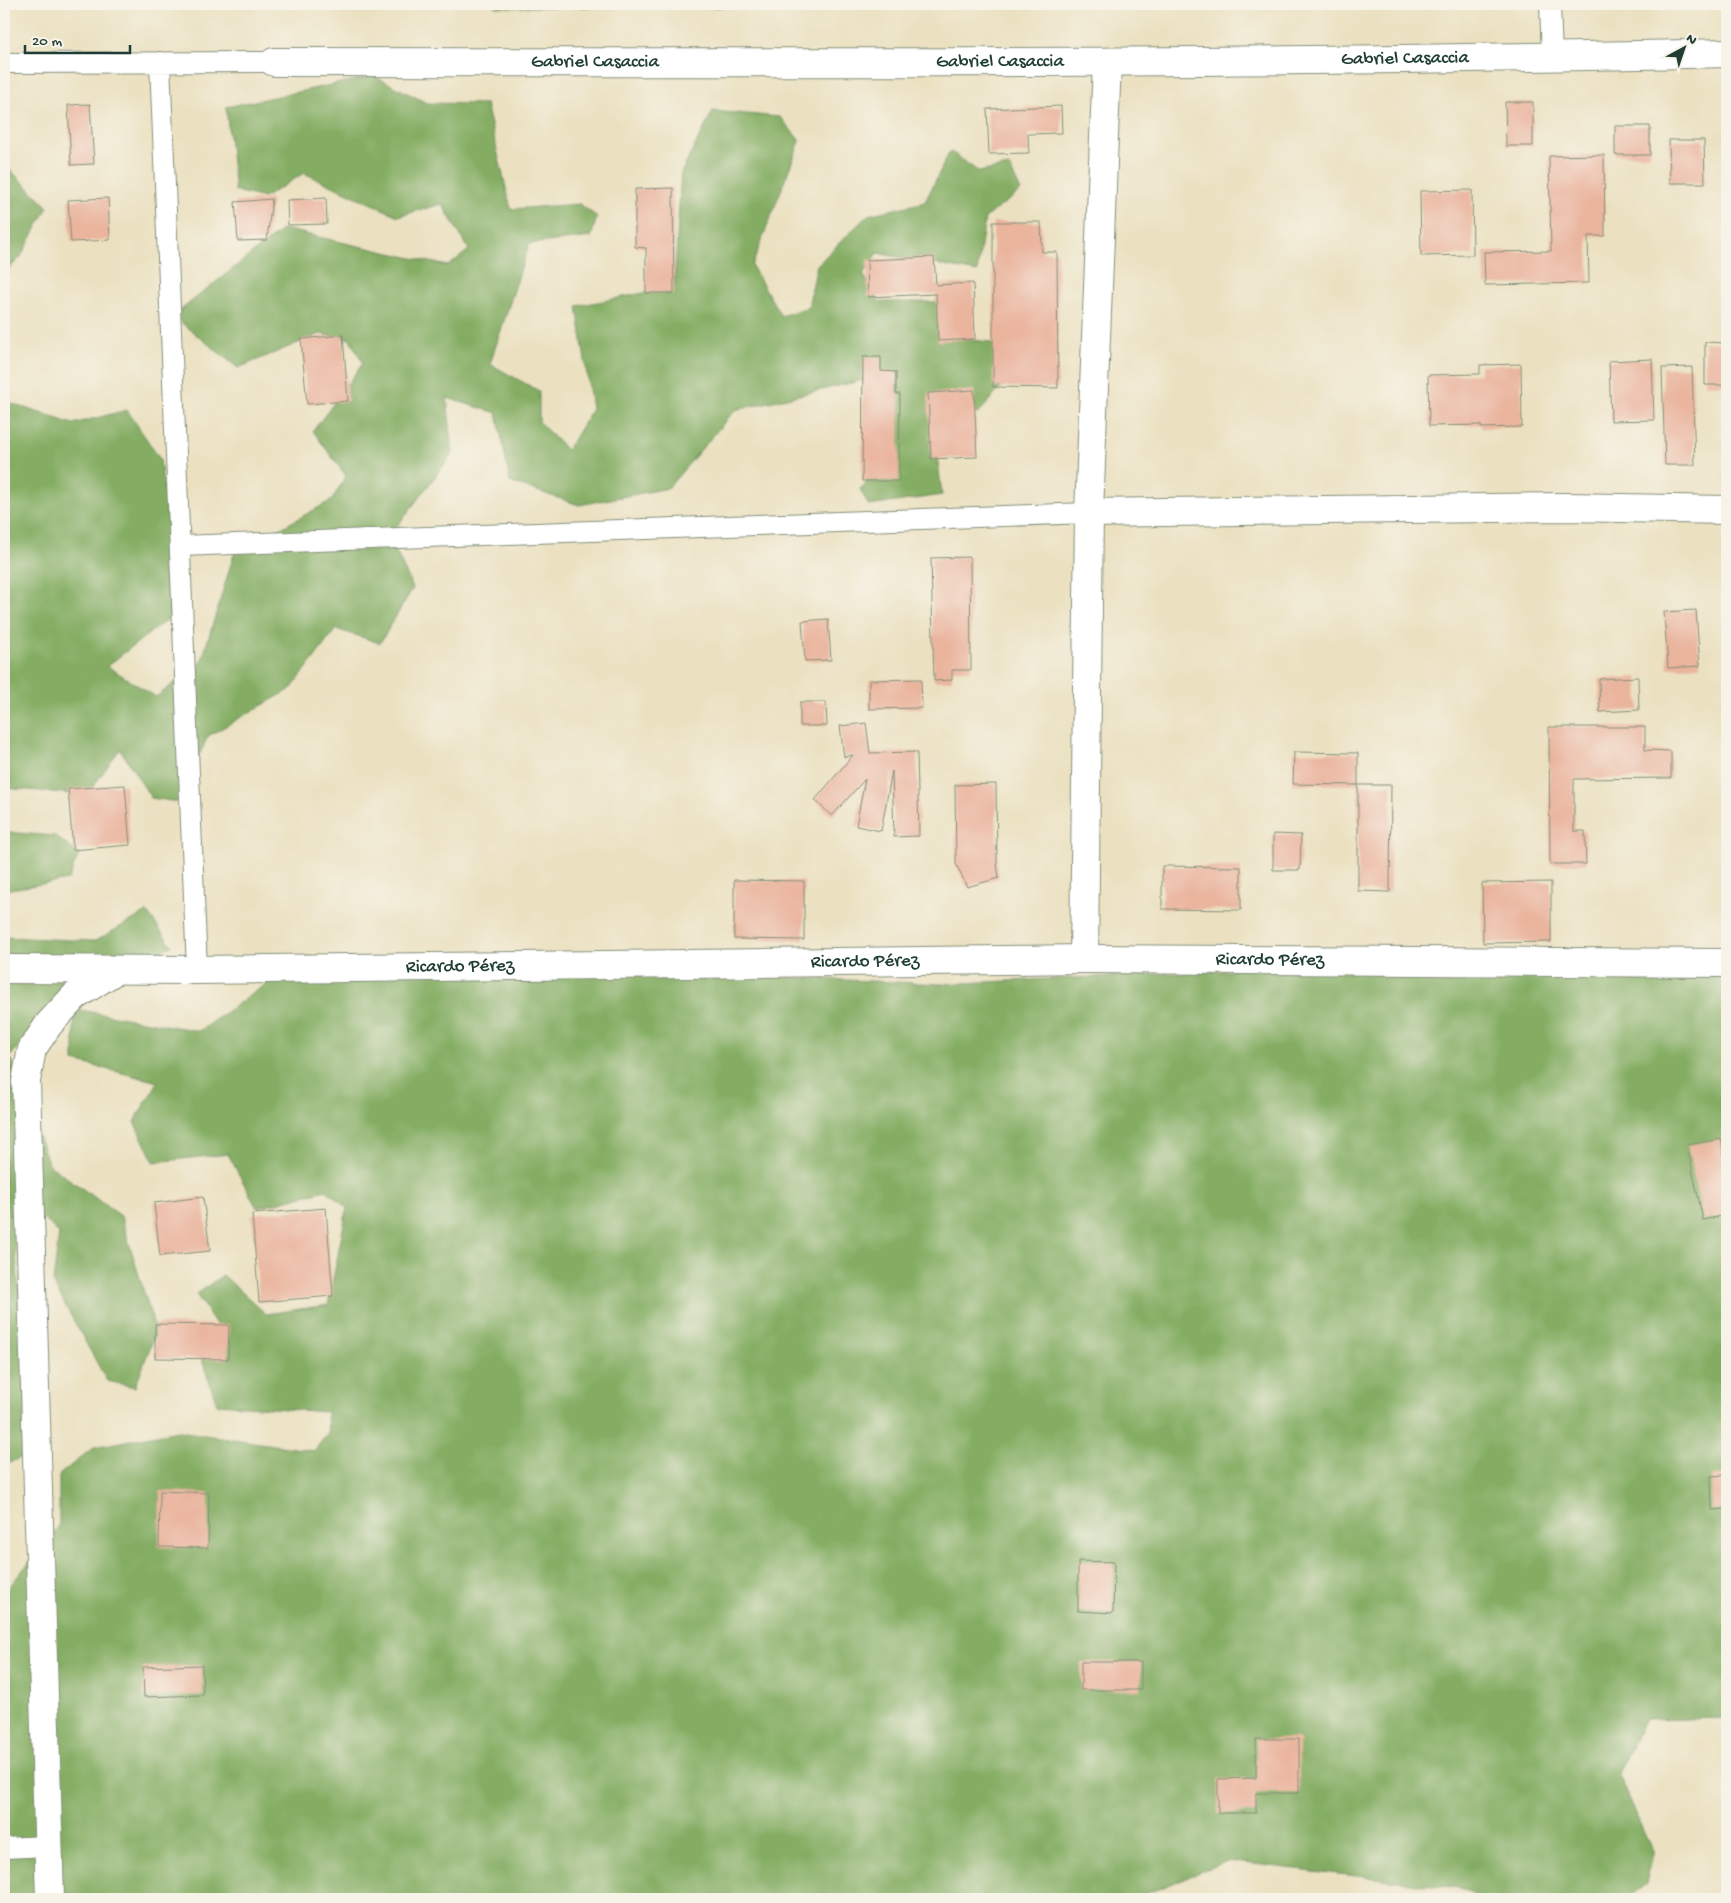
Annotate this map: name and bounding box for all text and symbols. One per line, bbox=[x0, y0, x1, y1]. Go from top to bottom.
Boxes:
scale bar bbox=[25, 22, 130, 54]
north arrow bbox=[1658, 22, 1708, 72]
text: N bbox=[1682, 31, 1700, 49]
text: 20 m bbox=[32, 33, 62, 51]
street label: Gabriel Casaccia bbox=[1341, 47, 1471, 71]
street label: Gabriel Casaccia bbox=[936, 50, 1065, 74]
street label: Gabriel Casaccia bbox=[531, 51, 660, 74]
street label: Ricardo Pérez bbox=[1216, 948, 1325, 972]
street label: Ricardo Pérez bbox=[811, 950, 920, 974]
street label: Ricardo Pérez bbox=[406, 955, 515, 979]

